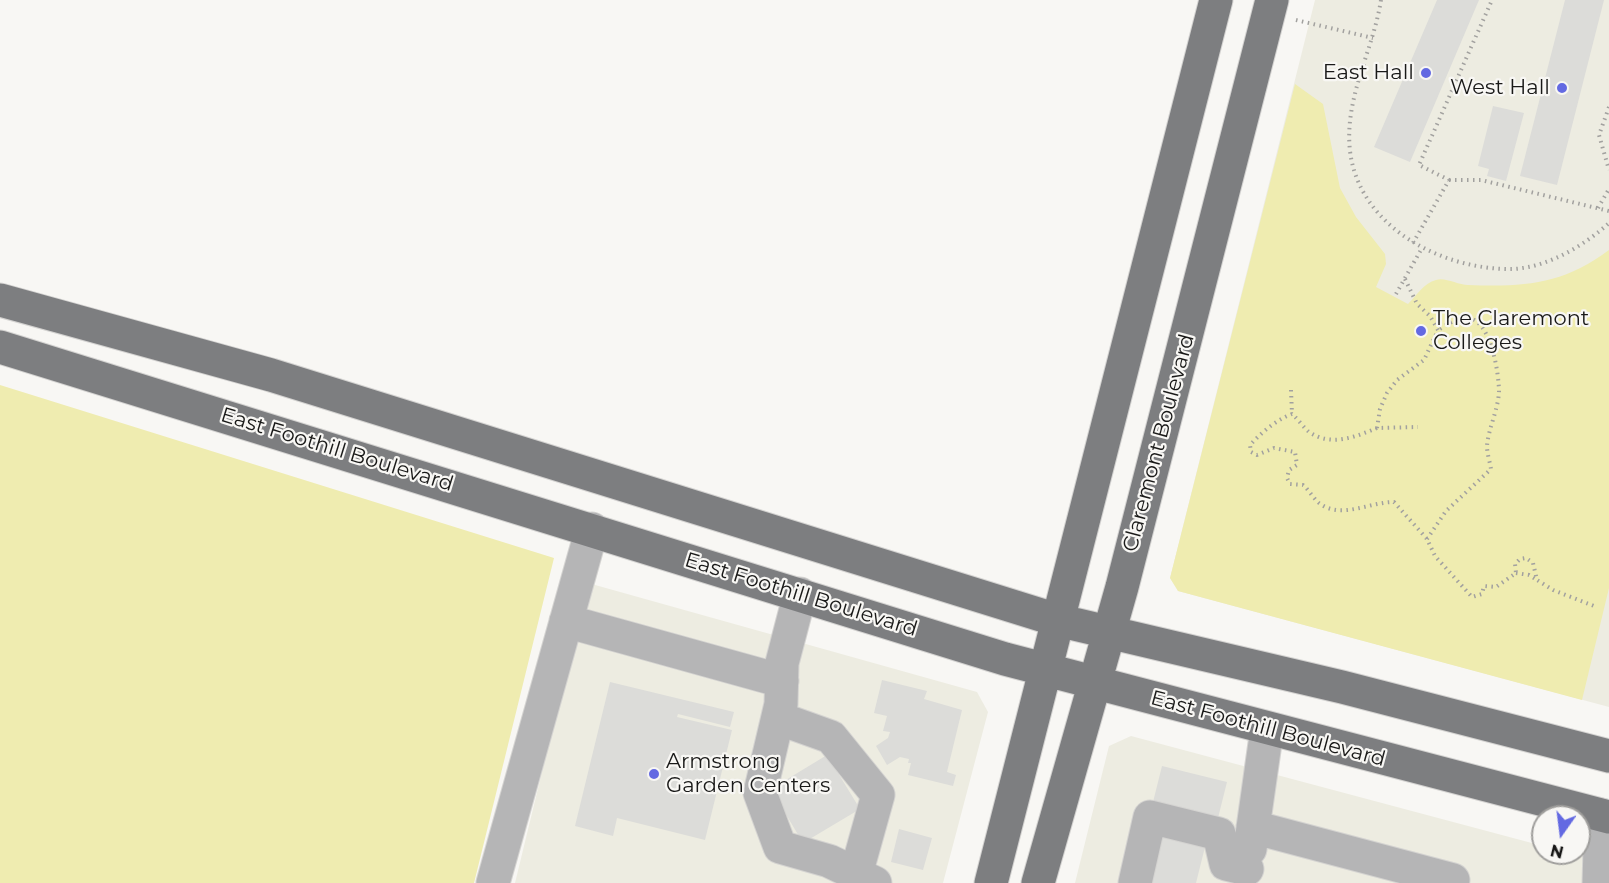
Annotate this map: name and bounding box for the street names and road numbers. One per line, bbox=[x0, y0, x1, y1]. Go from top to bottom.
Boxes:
street label: Claremont Boulevard bbox=[1118, 331, 1200, 555]
street label: East Foothill Boulevard bbox=[218, 403, 456, 497]
street label: East Foothill Boulevard bbox=[682, 548, 920, 642]
street label: East Foothill Boulevard bbox=[1148, 686, 1388, 772]

